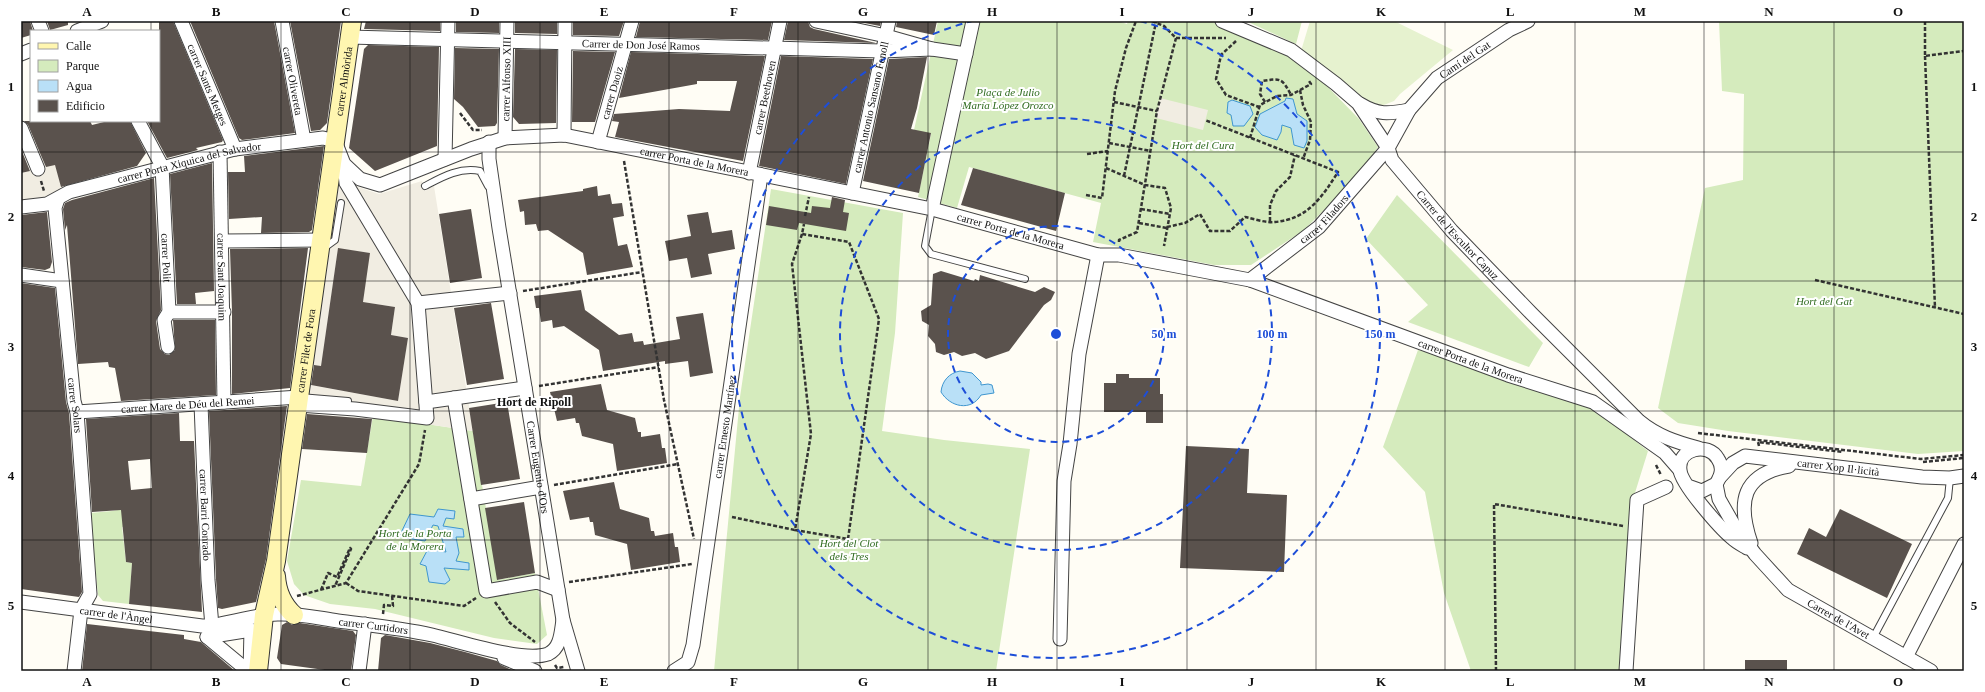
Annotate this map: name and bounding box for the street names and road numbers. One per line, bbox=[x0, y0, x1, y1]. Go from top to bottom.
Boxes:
street label: carrer Alfonso XIII bbox=[499, 36, 513, 122]
street label: Carrer de Don José Ramos bbox=[582, 37, 700, 52]
street label: Camí del Gat bbox=[1437, 38, 1492, 81]
street label: carrer Antonio Sansano Fenoll bbox=[851, 40, 890, 174]
street label: carrer Sants Metges bbox=[185, 42, 230, 127]
street label: carrer Olivereta bbox=[281, 46, 305, 116]
street label: carrer Almòrida bbox=[333, 46, 354, 117]
street label: carrer Beethoven bbox=[751, 59, 778, 136]
street label: carrer Daoiz bbox=[599, 65, 625, 121]
street label: carrer Porta Xiquica del Salvador bbox=[116, 140, 262, 185]
street label: carrer Porta de la Morera bbox=[639, 144, 750, 178]
street label: Carrer de l'Escultor Capuz bbox=[1414, 188, 1502, 282]
street label: carrer Filadors bbox=[1297, 192, 1351, 246]
street label: carrer Porta de la Morera bbox=[956, 210, 1066, 251]
street label: carrer Polit bbox=[159, 233, 174, 283]
street label: carrer Sant Joaquim bbox=[215, 233, 229, 322]
street label: carrer Filet de Fora bbox=[294, 308, 317, 393]
street label: carrer Porta de la Morera bbox=[1417, 336, 1525, 385]
street label: carrer Ernesto Martínez bbox=[711, 374, 738, 479]
street label: carrer Solars bbox=[66, 377, 84, 434]
street label: carrer Mare de Déu del Remei bbox=[121, 394, 255, 415]
street label: Carrer Eugenio d'Ors bbox=[525, 420, 552, 514]
street label: carrer Xop Il·licità bbox=[1797, 456, 1880, 478]
street label: carrer Barri Conrado bbox=[198, 469, 213, 561]
street label: Carrer de l'Avet bbox=[1805, 596, 1872, 641]
street label: carrer de l'Àngel bbox=[79, 604, 153, 625]
street label: carrer Curtidors bbox=[338, 615, 409, 636]

